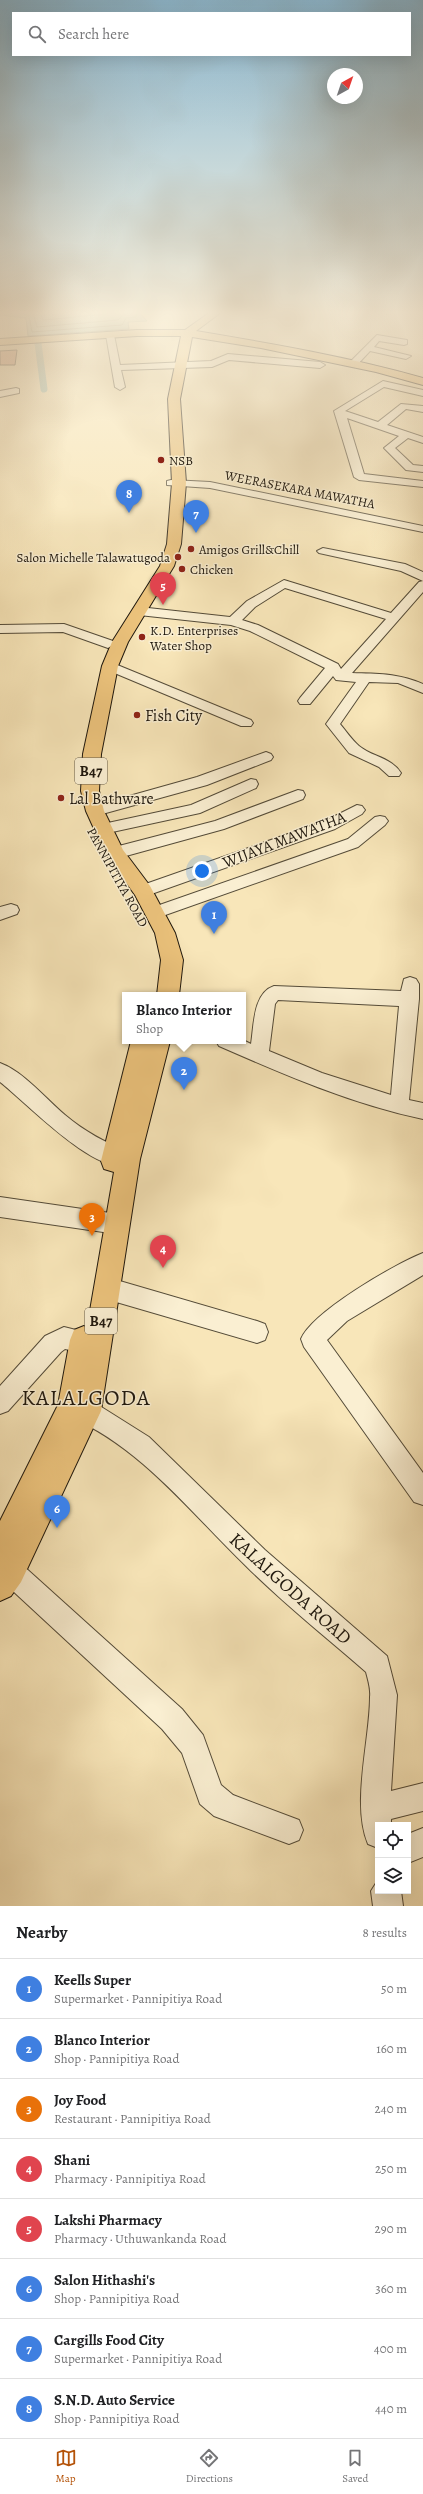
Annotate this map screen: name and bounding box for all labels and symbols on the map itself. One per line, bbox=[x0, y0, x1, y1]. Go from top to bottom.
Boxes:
north arrow bbox=[327, 68, 363, 104]
place label: NSB bbox=[169, 452, 193, 469]
marker: NSB bbox=[156, 455, 166, 465]
street label: WEERASEKARA MAWATHA bbox=[222, 466, 377, 512]
pin: 8 bbox=[116, 480, 142, 513]
pin: 7 bbox=[183, 500, 209, 533]
place label: Amigos Grill&Chill bbox=[198, 541, 299, 558]
marker: Amigos Grill&Chill bbox=[186, 544, 196, 554]
place label: Salon Michelle Talawatugoda bbox=[17, 549, 170, 566]
marker: Salon Michelle Talawatugoda bbox=[173, 552, 183, 562]
place label: Chicken bbox=[190, 561, 233, 578]
marker: Chicken bbox=[177, 564, 187, 574]
pin: 5 bbox=[150, 572, 176, 605]
place label: K.D. Enterprises Water Shop bbox=[149, 622, 238, 654]
marker: K.D. Enterprises Water Shop bbox=[137, 632, 147, 642]
place label: Fish City bbox=[145, 705, 203, 727]
marker: Fish City bbox=[132, 710, 142, 720]
road number: B47 bbox=[75, 758, 107, 784]
place label: Lal Bathware bbox=[69, 788, 154, 810]
marker: Lal Bathware bbox=[56, 793, 66, 803]
street label: WIJAYA MAWATHA bbox=[219, 806, 350, 874]
street label: PANNIPITIYA ROAD bbox=[83, 824, 152, 930]
your location bbox=[192, 861, 212, 881]
pin: 1 bbox=[201, 901, 227, 934]
pin: 2 bbox=[171, 1057, 197, 1090]
pin: 3 bbox=[79, 1203, 105, 1236]
pin: 4 bbox=[150, 1235, 176, 1268]
road number: B47 bbox=[85, 1308, 117, 1334]
district label: KALALGODA bbox=[21, 1383, 151, 1413]
pin: 6 bbox=[44, 1495, 70, 1528]
street label: KALALGODA ROAD bbox=[224, 1527, 357, 1651]

